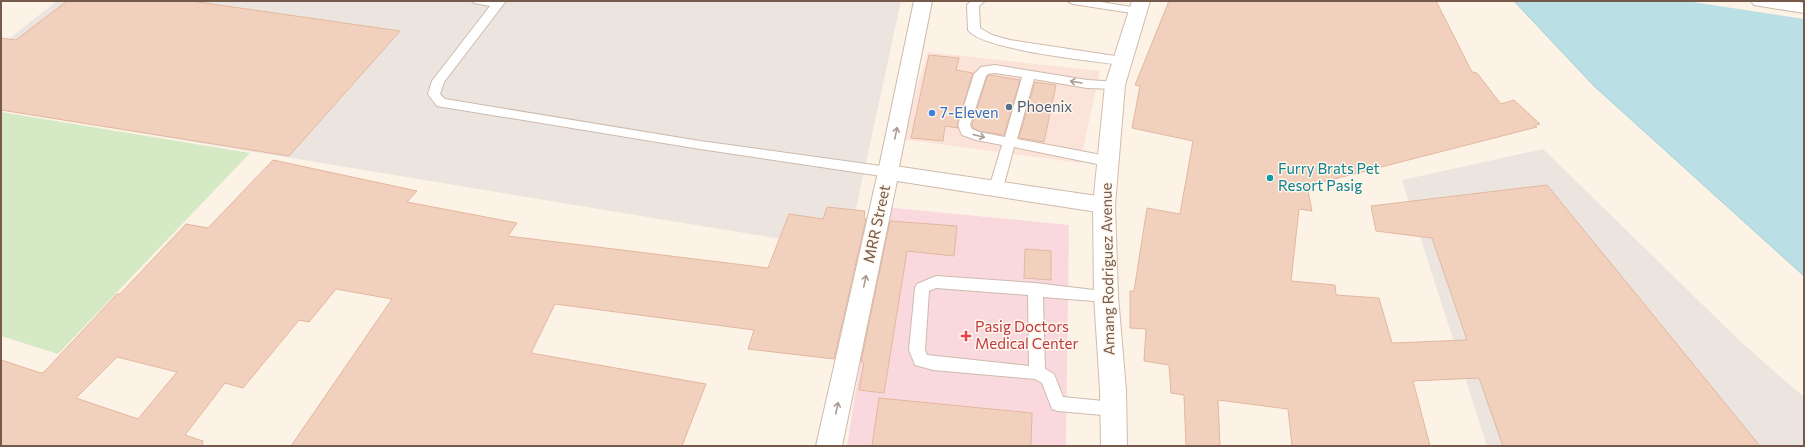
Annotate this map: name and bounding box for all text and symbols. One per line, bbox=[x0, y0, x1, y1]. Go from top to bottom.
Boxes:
one-way arrow bbox=[1070, 78, 1083, 86]
place label: Phoenix bbox=[1017, 97, 1072, 115]
marker: Phoenix bbox=[1004, 102, 1014, 112]
place label: 7-Eleven bbox=[940, 103, 999, 121]
marker: 7-Eleven bbox=[927, 108, 937, 118]
one-way arrow bbox=[892, 127, 900, 140]
one-way arrow bbox=[972, 133, 985, 140]
place label: Furry Brats Pet Resort Pasig bbox=[1278, 159, 1380, 194]
marker: Furry Brats Pet Resort Pasig bbox=[1265, 173, 1275, 183]
street label: Amang Rodriguez Avenue bbox=[1096, 182, 1118, 355]
street label: MRR Street bbox=[859, 183, 893, 265]
one-way arrow bbox=[861, 275, 869, 288]
place label: Pasig Doctors Medical Center bbox=[975, 317, 1078, 352]
marker: Pasig Doctors Medical Center bbox=[960, 330, 972, 342]
one-way arrow bbox=[834, 402, 842, 415]

